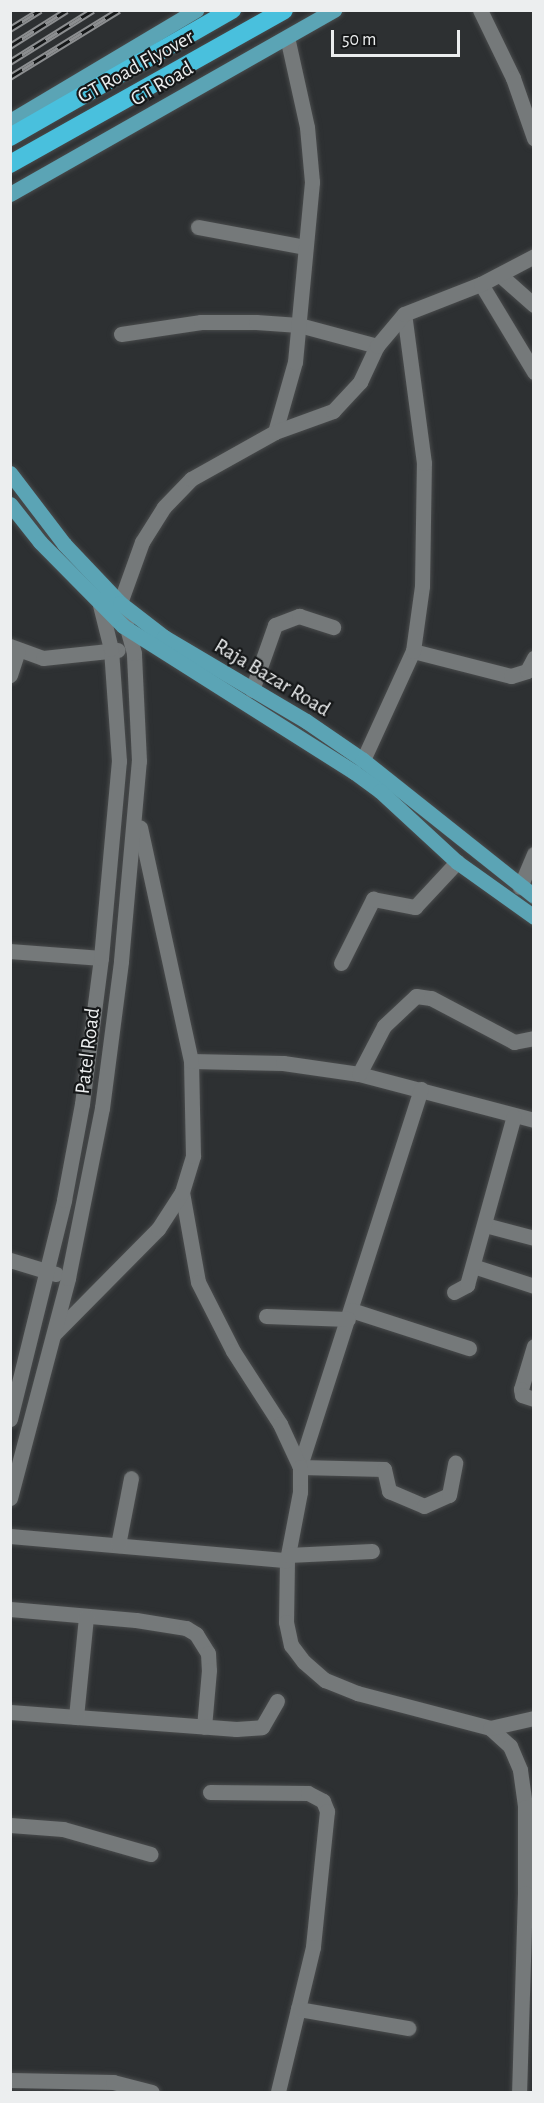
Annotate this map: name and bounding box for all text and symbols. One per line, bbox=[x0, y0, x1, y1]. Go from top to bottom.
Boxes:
scale bar bbox=[334, 18, 463, 56]
street label: GT Road Flyover bbox=[73, 25, 199, 109]
text: 50 m bbox=[342, 31, 376, 49]
street label: GT Road bbox=[126, 56, 198, 112]
street label: Raja Bazar Road bbox=[209, 634, 335, 722]
street label: Patel Road bbox=[70, 1006, 106, 1096]

